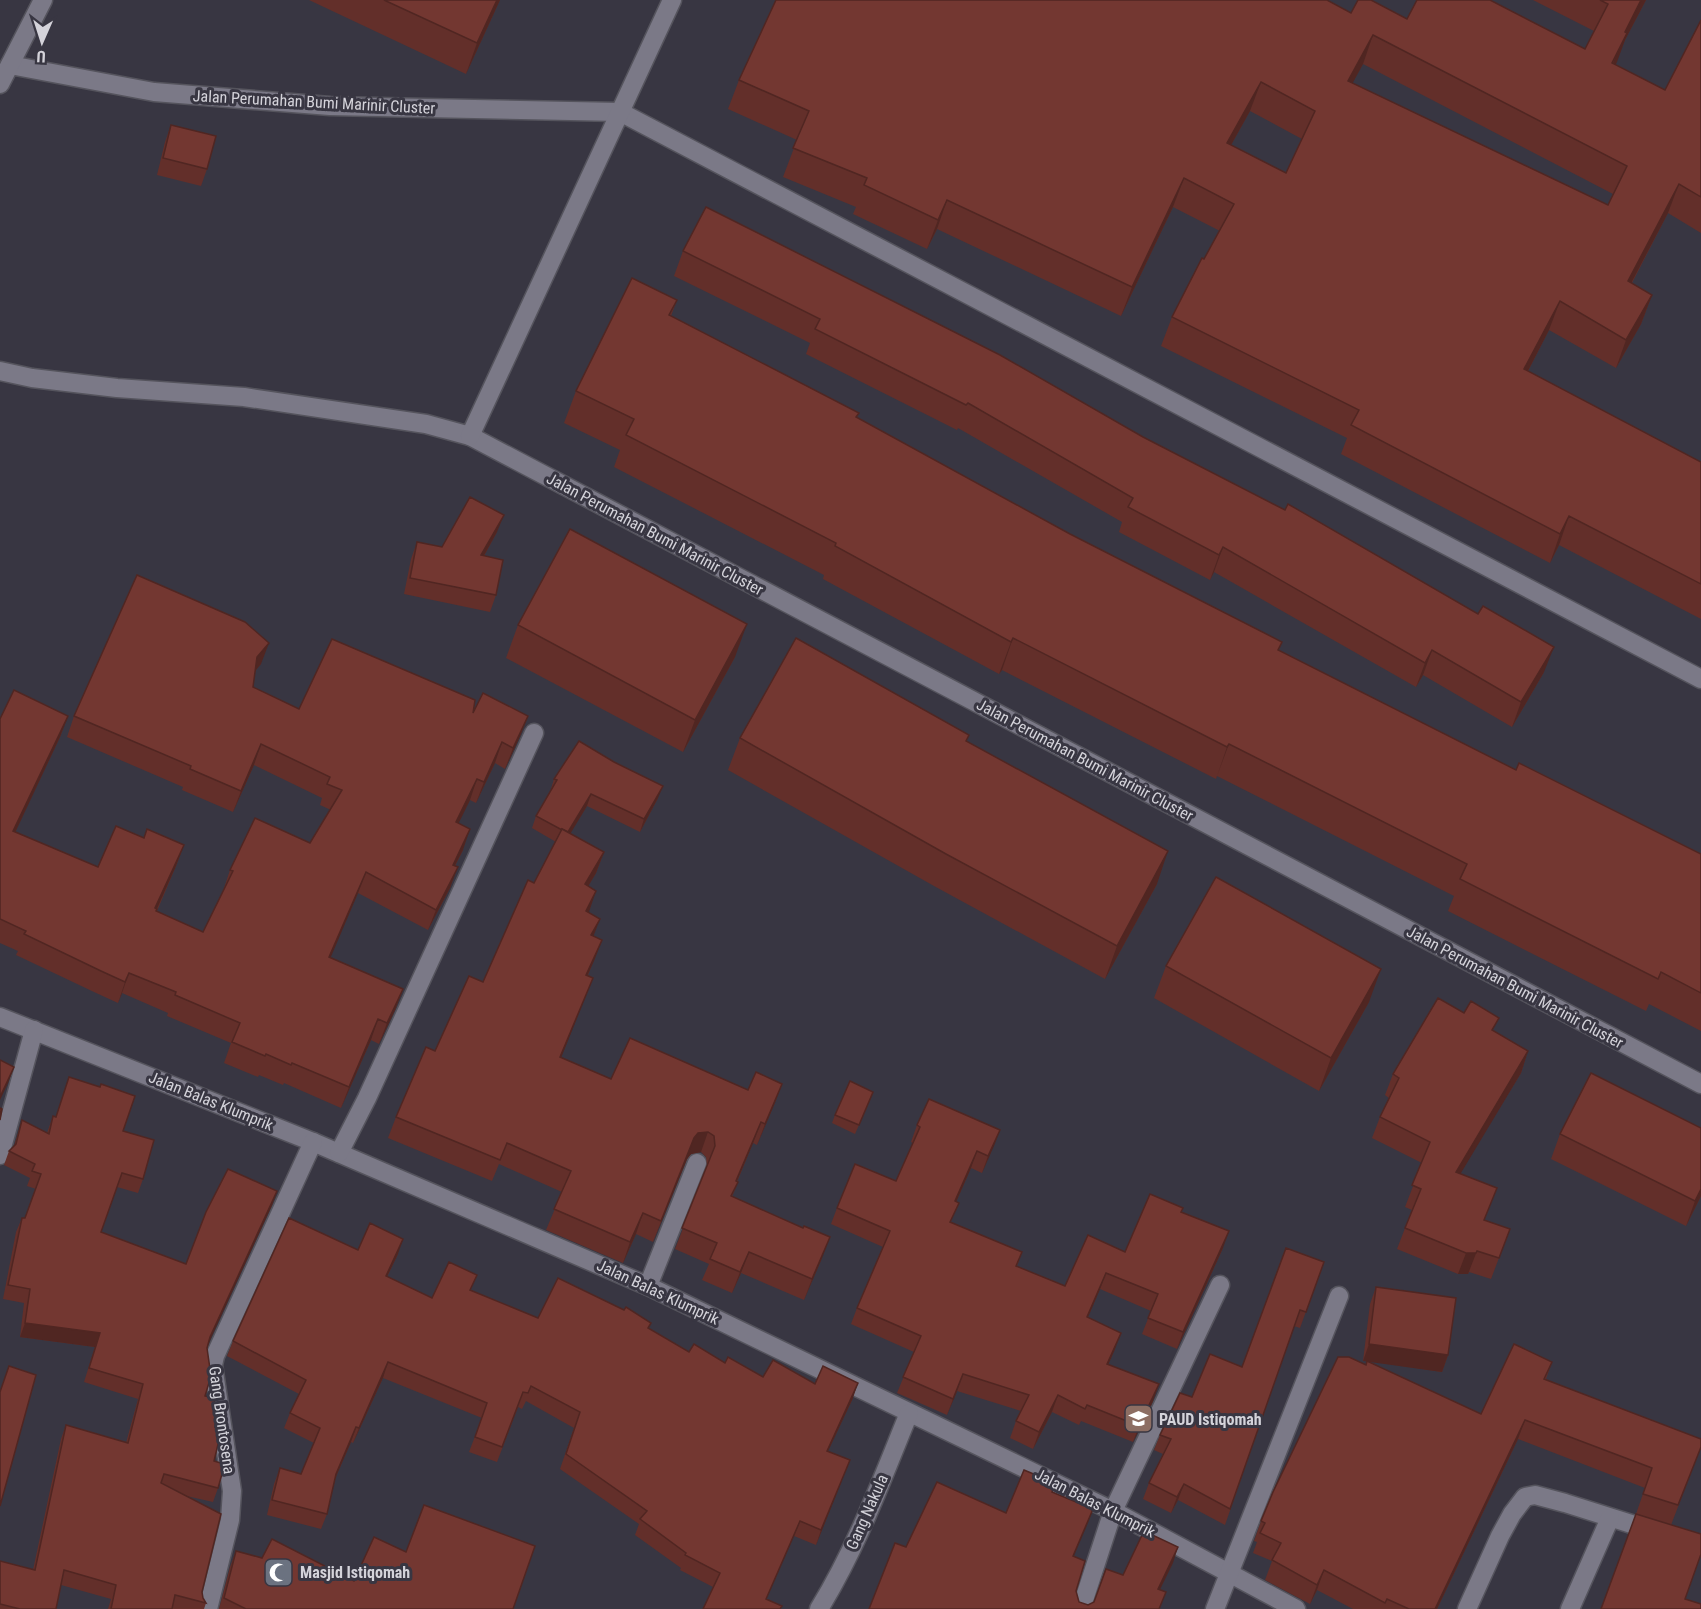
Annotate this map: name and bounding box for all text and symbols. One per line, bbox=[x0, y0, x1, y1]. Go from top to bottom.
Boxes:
north arrow bbox=[12, 12, 72, 72]
text: U bbox=[36, 47, 46, 66]
street label: Jalan Perumahan Bumi Marinir Cluster bbox=[192, 86, 436, 118]
street label: Jalan Perumahan Bumi Marinir Cluster bbox=[543, 469, 767, 599]
street label: Jalan Perumahan Bumi Marinir Cluster bbox=[973, 695, 1197, 825]
street label: Jalan Perumahan Bumi Marinir Cluster bbox=[1403, 922, 1627, 1052]
street label: Jalan Balas Klumprik bbox=[146, 1067, 277, 1135]
street label: Jalan Balas Klumprik bbox=[594, 1255, 723, 1329]
street label: Gang Brontosena bbox=[205, 1365, 239, 1475]
school or university icon: PAUD Istiqomah bbox=[1122, 1403, 1154, 1435]
place label: PAUD Istiqomah bbox=[1159, 1410, 1262, 1429]
street label: Jalan Balas Klumprik bbox=[1032, 1464, 1159, 1542]
street label: Gang Nakula bbox=[842, 1471, 892, 1553]
mosque icon: Masjid Istiqomah bbox=[263, 1556, 295, 1588]
place label: Masjid Istiqomah bbox=[300, 1563, 410, 1582]

